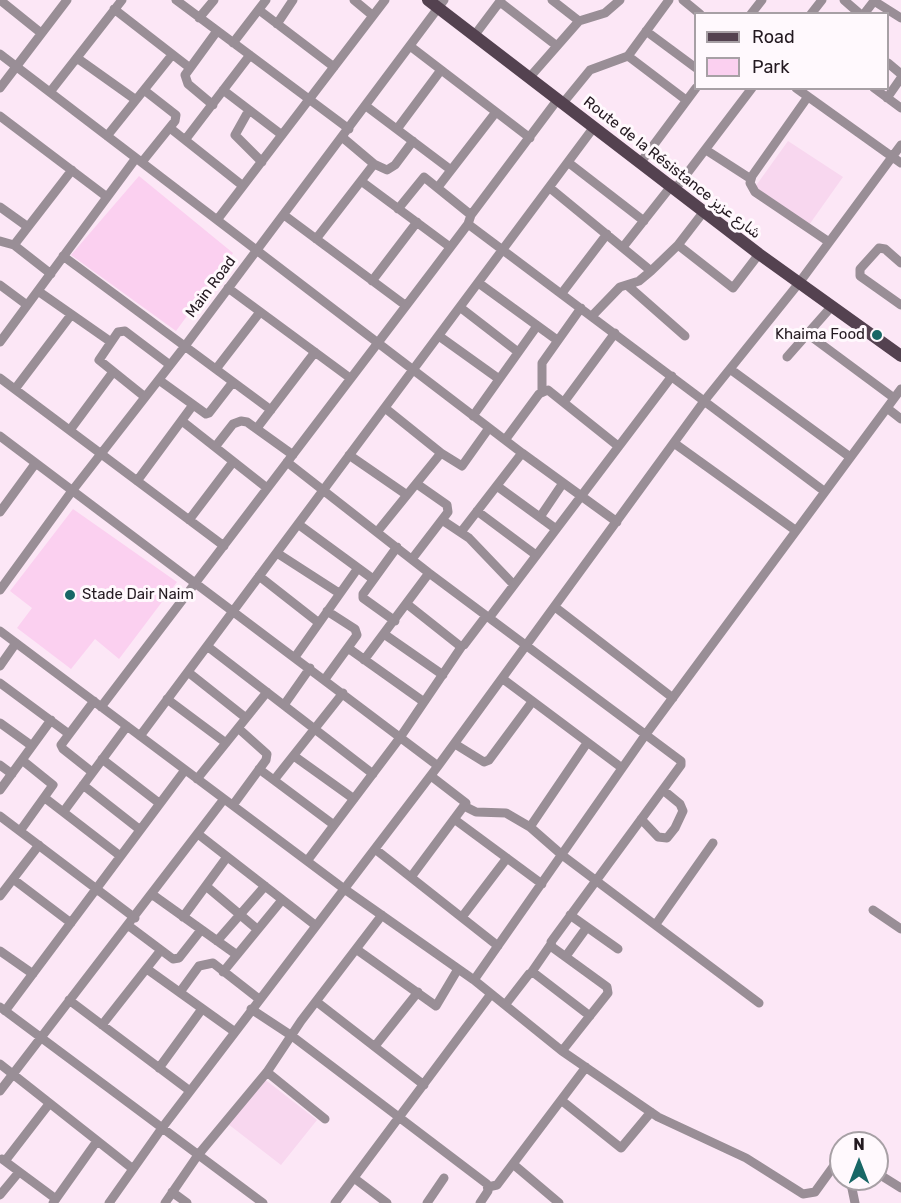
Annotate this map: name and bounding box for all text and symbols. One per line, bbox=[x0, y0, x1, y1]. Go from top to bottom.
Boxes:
legend bbox=[694, 12, 889, 90]
text: Road bbox=[752, 26, 795, 48]
text: Park bbox=[752, 56, 789, 78]
street label: Route de la Résistance شارع عزيز bbox=[580, 93, 764, 243]
street label: Main Road bbox=[182, 253, 240, 321]
place label: Khaima Food bbox=[775, 326, 865, 344]
marker: Khaima Food bbox=[870, 328, 884, 342]
place label: Stade Dair Naim bbox=[82, 586, 194, 604]
marker: Stade Dair Naim bbox=[63, 588, 77, 602]
north arrow bbox=[829, 1131, 889, 1191]
text: N bbox=[853, 1135, 865, 1154]

